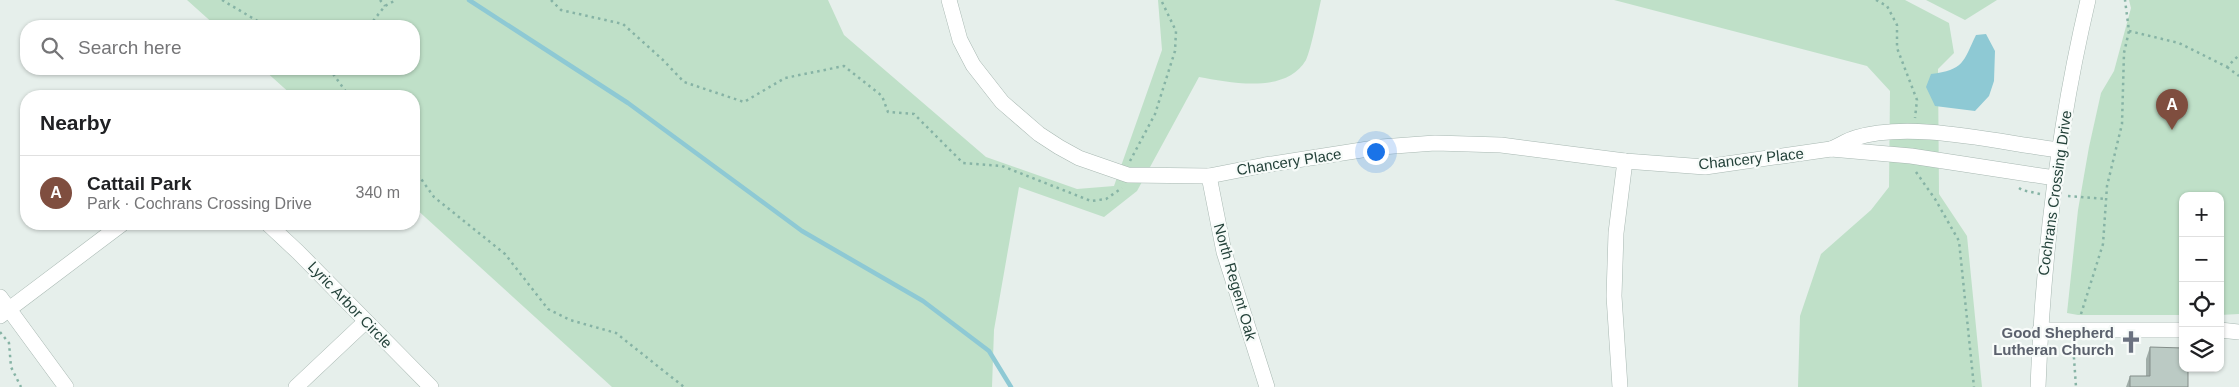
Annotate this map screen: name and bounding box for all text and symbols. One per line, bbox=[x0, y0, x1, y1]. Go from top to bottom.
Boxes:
search box bbox=[20, 20, 420, 75]
icon: search bbox=[38, 34, 66, 62]
text: Search here bbox=[78, 37, 182, 58]
pin: A bbox=[2156, 89, 2188, 130]
street label: Cochrans Crossing Drive bbox=[2034, 109, 2075, 277]
text: Nearby bbox=[40, 111, 111, 134]
your location bbox=[1363, 139, 1389, 165]
street label: Chancery Place bbox=[1235, 145, 1343, 178]
street label: Chancery Place bbox=[1697, 145, 1804, 172]
text: Cattail Park bbox=[87, 173, 192, 194]
text: A bbox=[50, 184, 62, 201]
text: 340 m bbox=[356, 184, 400, 201]
map controls bbox=[2179, 192, 2224, 372]
button: + bbox=[2179, 192, 2224, 237]
text: Park · Cochrans Crossing Drive bbox=[87, 195, 312, 212]
street label: North Regent Oak bbox=[1211, 221, 1260, 343]
button: − bbox=[2179, 237, 2224, 282]
street label: Lyric Arbor Circle bbox=[305, 258, 396, 351]
button: locate bbox=[2179, 282, 2224, 327]
place label: Good Shepherd Lutheran Church bbox=[1993, 324, 2114, 358]
button: layers bbox=[2179, 327, 2224, 372]
church icon: Good Shepherd Lutheran Church bbox=[2118, 329, 2144, 355]

